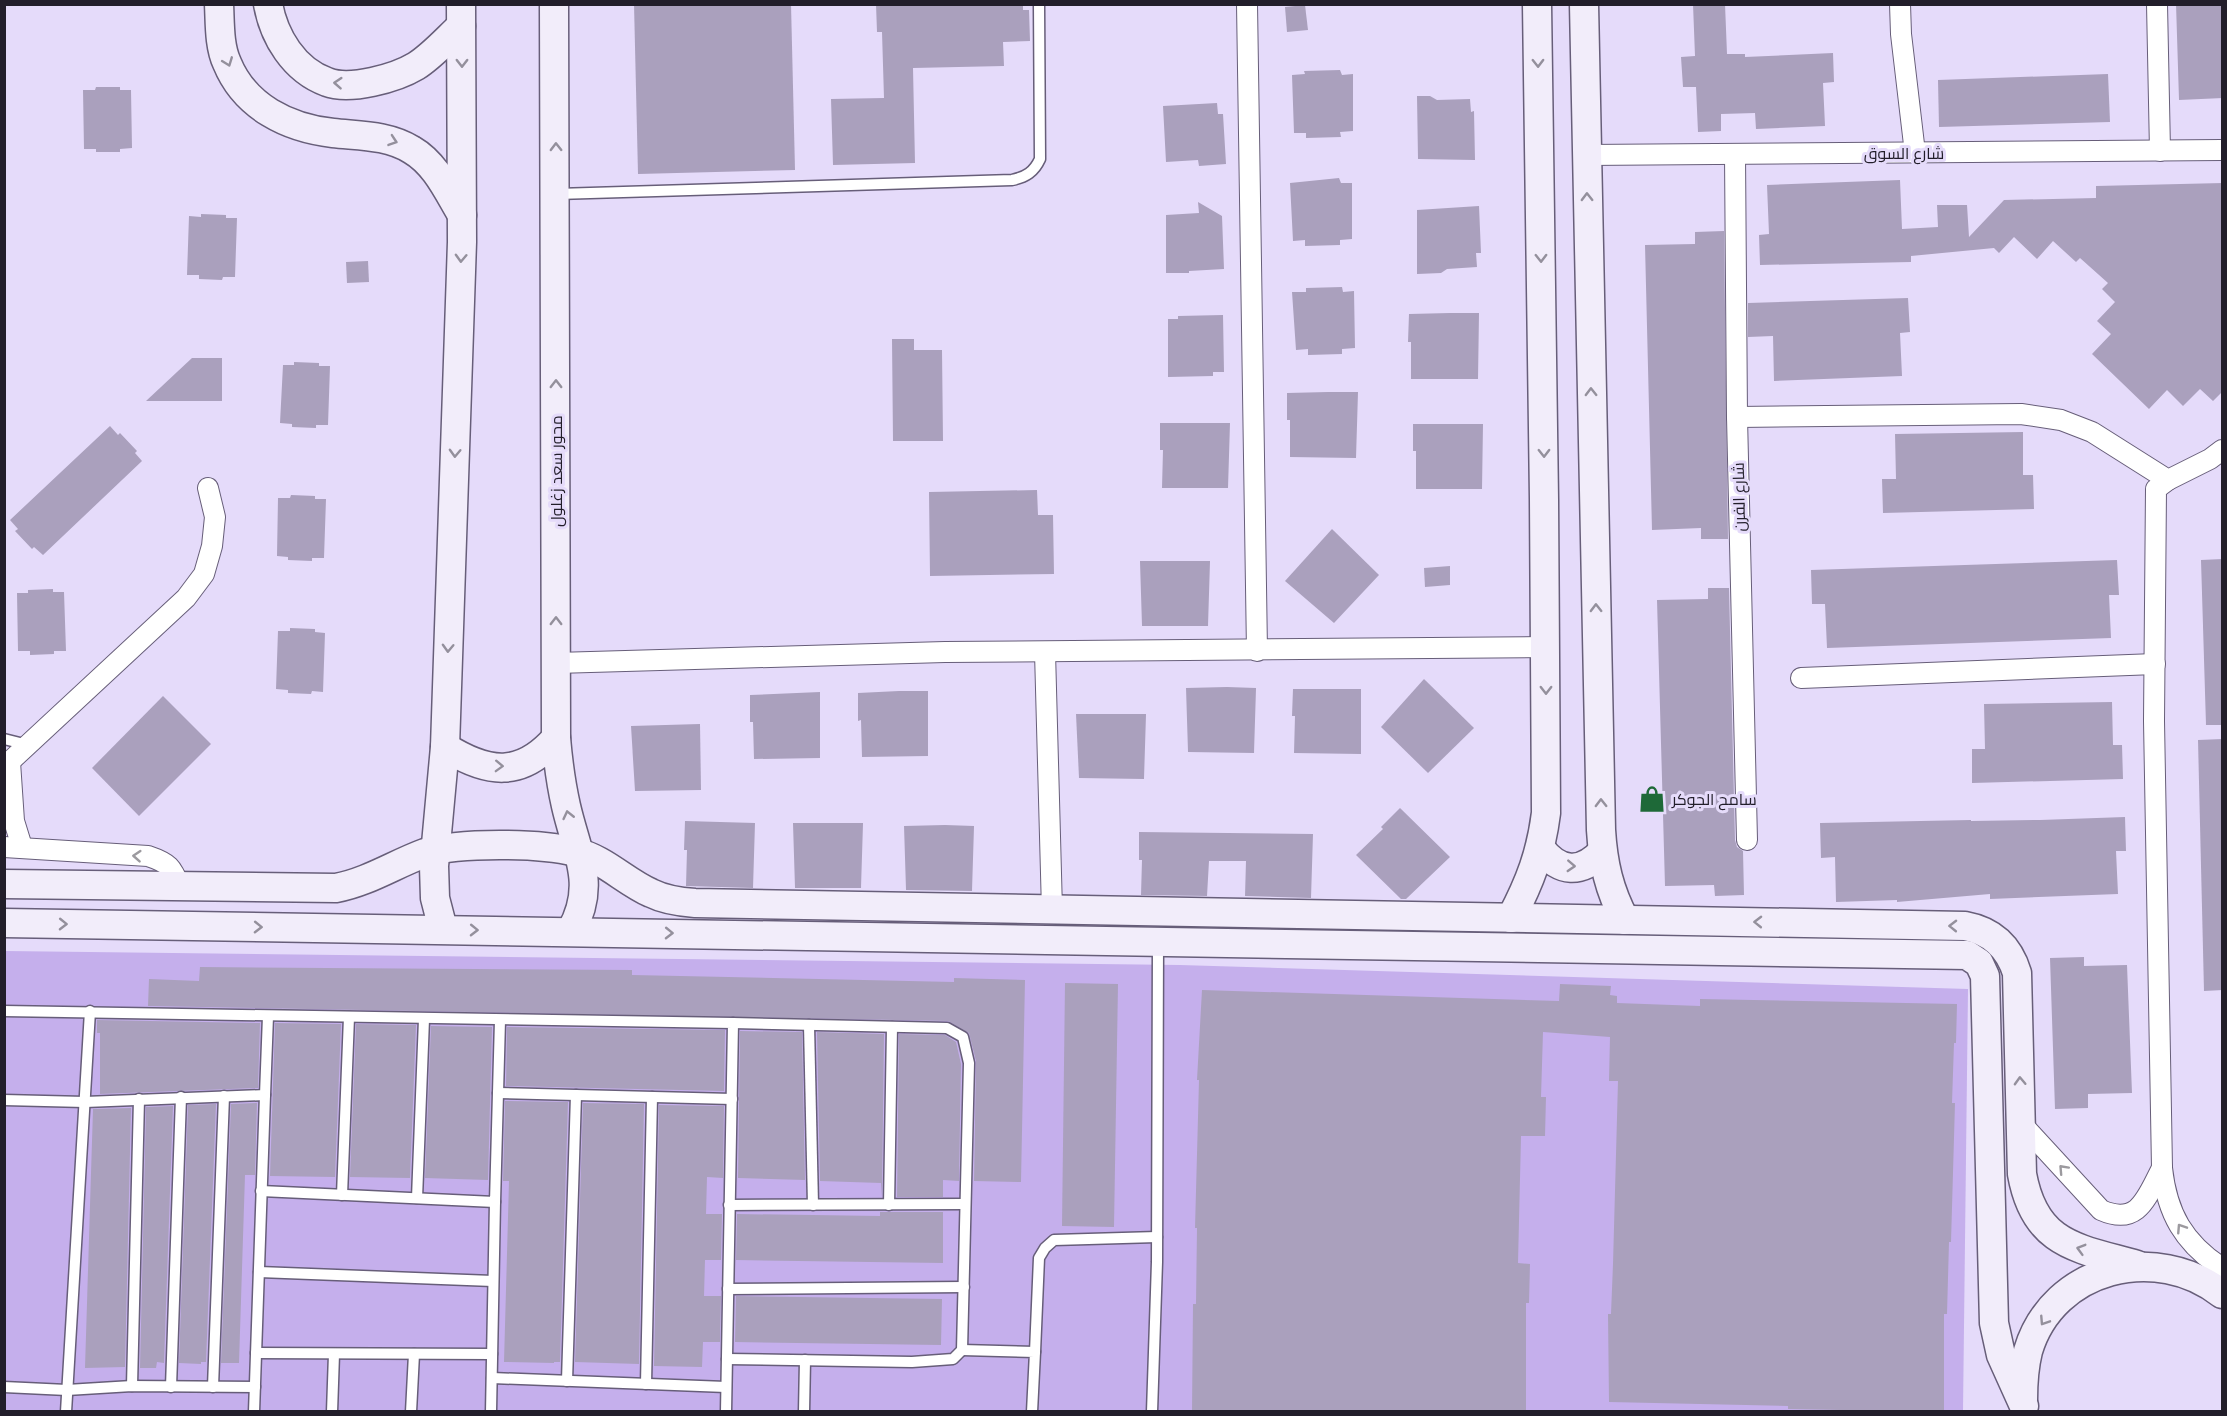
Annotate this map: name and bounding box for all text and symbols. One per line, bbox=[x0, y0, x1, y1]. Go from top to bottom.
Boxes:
one-way arrow bbox=[220, 56, 233, 67]
one-way arrow bbox=[456, 58, 468, 67]
one-way arrow bbox=[1532, 58, 1544, 67]
one-way arrow bbox=[333, 77, 342, 90]
one-way arrow bbox=[387, 134, 397, 147]
one-way arrow bbox=[550, 142, 562, 151]
street label: شارع السوق bbox=[1864, 144, 1944, 165]
one-way arrow bbox=[1581, 192, 1593, 201]
one-way arrow bbox=[455, 253, 468, 262]
one-way arrow bbox=[1535, 253, 1547, 262]
one-way arrow bbox=[550, 379, 562, 388]
one-way arrow bbox=[1585, 387, 1597, 396]
street label: محور سعد زغلول bbox=[547, 415, 567, 527]
one-way arrow bbox=[448, 448, 461, 457]
one-way arrow bbox=[1538, 448, 1550, 457]
street label: شارع الفرن bbox=[1729, 462, 1751, 532]
one-way arrow bbox=[1589, 603, 1602, 612]
one-way arrow bbox=[550, 616, 562, 625]
one-way arrow bbox=[442, 643, 454, 652]
one-way arrow bbox=[1540, 685, 1552, 694]
one-way arrow bbox=[494, 760, 503, 773]
shop icon: سامح الجوكر bbox=[1637, 784, 1667, 814]
place label: سامح الجوكر bbox=[1671, 790, 1757, 811]
one-way arrow bbox=[1594, 798, 1607, 807]
one-way arrow bbox=[562, 810, 575, 820]
one-way arrow bbox=[132, 849, 141, 862]
one-way arrow bbox=[1567, 860, 1576, 873]
one-way arrow bbox=[1753, 916, 1762, 928]
one-way arrow bbox=[58, 918, 67, 930]
one-way arrow bbox=[1948, 920, 1957, 932]
one-way arrow bbox=[253, 921, 262, 933]
one-way arrow bbox=[469, 924, 478, 936]
one-way arrow bbox=[664, 927, 673, 939]
one-way arrow bbox=[2013, 1076, 2026, 1085]
one-way arrow bbox=[2060, 1166, 2071, 1177]
one-way arrow bbox=[2177, 1223, 2188, 1234]
one-way arrow bbox=[2076, 1244, 2087, 1256]
one-way arrow bbox=[2040, 1315, 2051, 1326]

